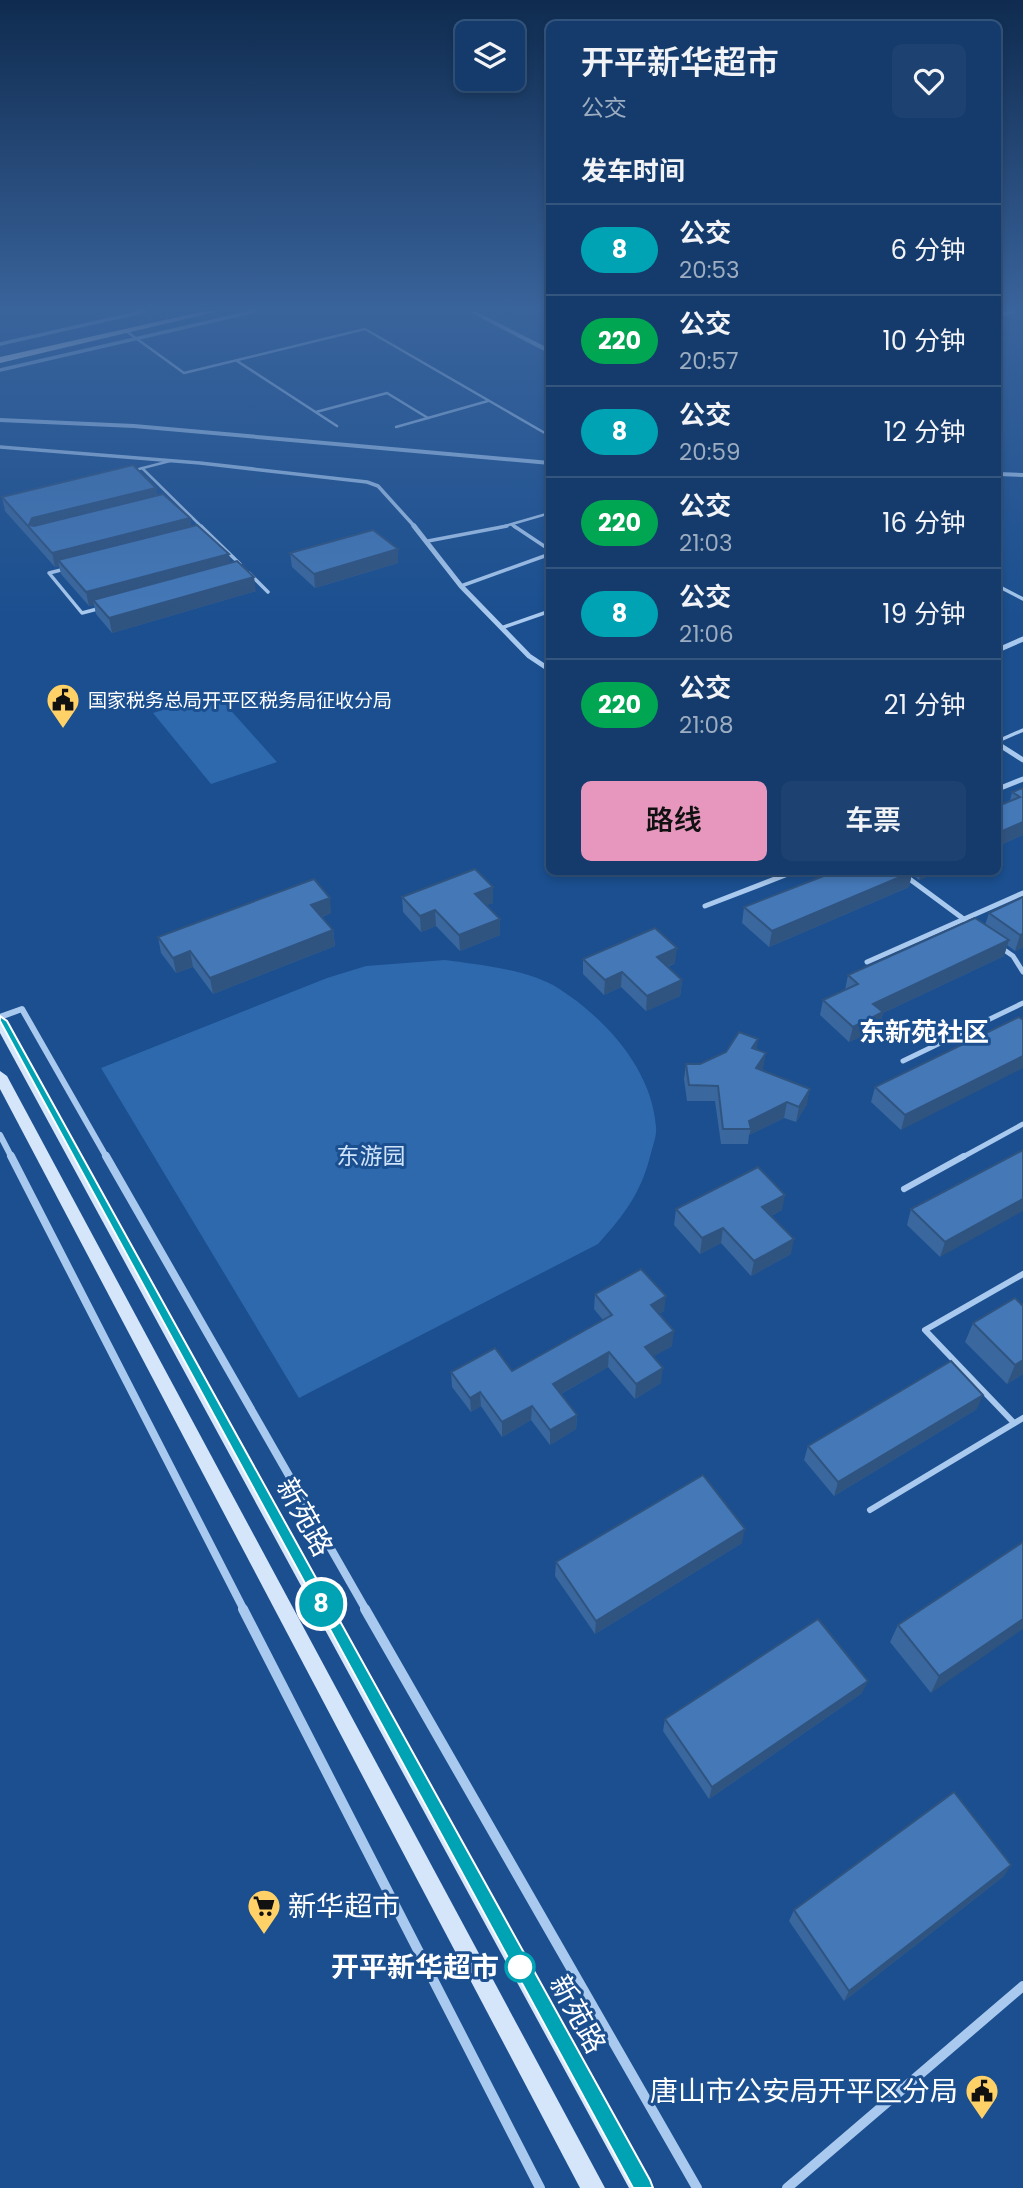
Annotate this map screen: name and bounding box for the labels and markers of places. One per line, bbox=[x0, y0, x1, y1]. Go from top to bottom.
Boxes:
public building icon: 国家税务总局开平区税务局征收分局 bbox=[44, 681, 82, 730]
place label: 国家税务总局开平区税务局征收分局 bbox=[88, 687, 392, 714]
supermarket icon: 新华超市 bbox=[245, 1887, 283, 1936]
place label: 新华超市 bbox=[288, 1887, 400, 1926]
place label: 开平新华超市 bbox=[331, 1948, 499, 1987]
marker: 开平新华超市 bbox=[505, 1952, 535, 1982]
place label: 唐山市公安局开平区分局 bbox=[650, 2072, 958, 2111]
public building icon: 唐山市公安局开平区分局 bbox=[963, 2072, 1001, 2121]

